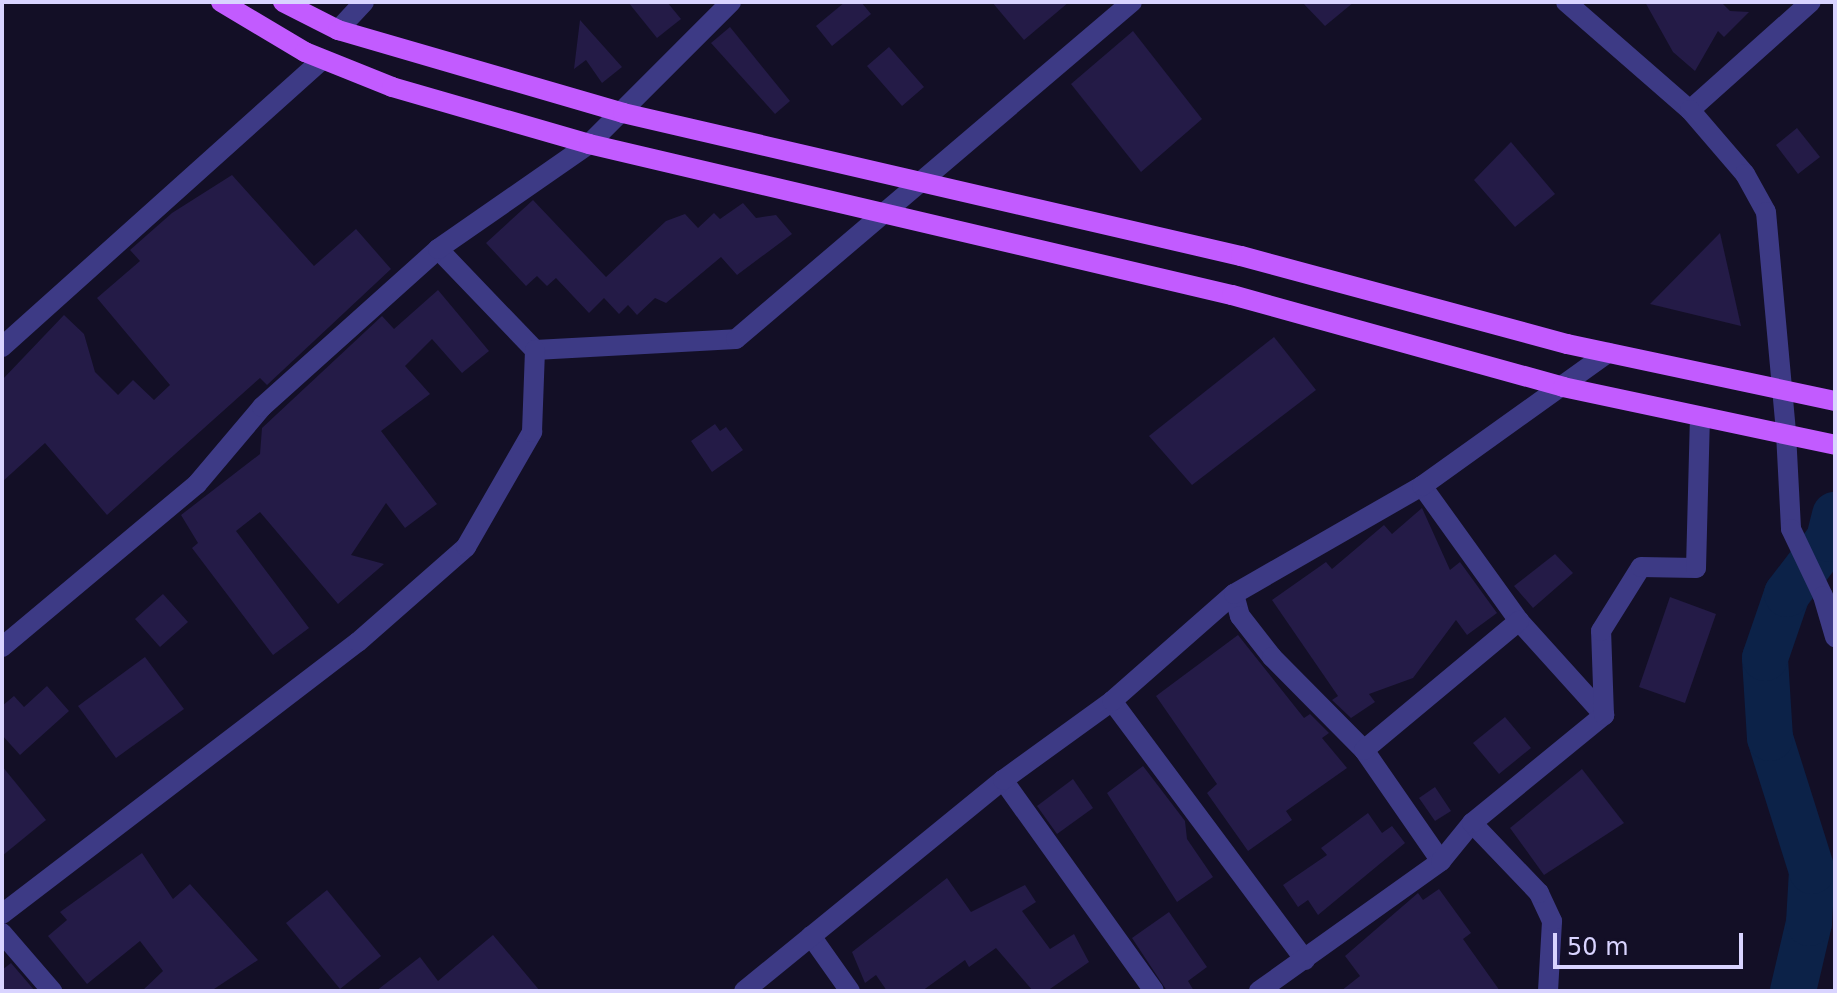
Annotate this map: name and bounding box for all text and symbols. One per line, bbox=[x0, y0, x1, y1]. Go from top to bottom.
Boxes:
scale bar bbox=[1557, 917, 1747, 967]
text: 50 m bbox=[1567, 933, 1629, 961]

